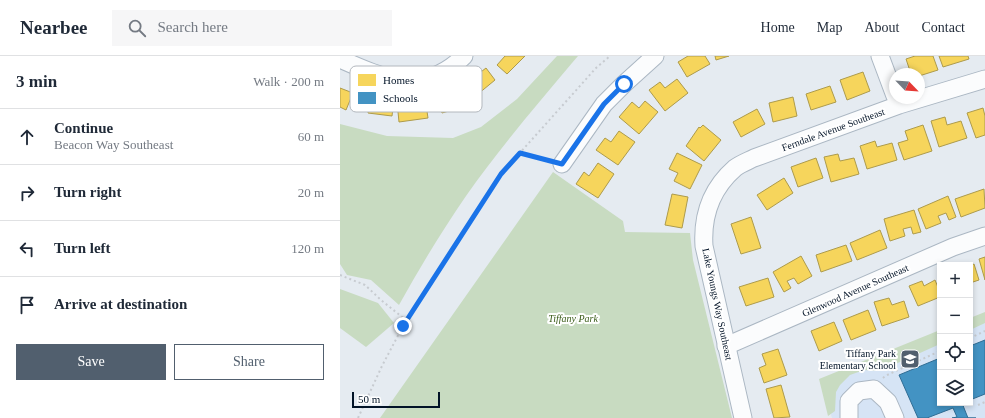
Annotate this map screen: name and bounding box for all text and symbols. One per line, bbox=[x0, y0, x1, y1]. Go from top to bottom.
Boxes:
search box bbox=[112, 10, 392, 46]
text: Nearbee bbox=[20, 17, 88, 38]
icon: search bbox=[126, 17, 148, 39]
text: Search here bbox=[158, 19, 228, 35]
text: Home bbox=[761, 20, 795, 35]
text: Map bbox=[817, 20, 842, 35]
text: About bbox=[864, 20, 899, 35]
text: Contact bbox=[921, 20, 965, 35]
legend bbox=[350, 66, 482, 112]
north arrow bbox=[889, 68, 925, 104]
text: 3 min bbox=[16, 72, 57, 91]
text: Walk · 200 m bbox=[253, 74, 324, 89]
text: Homes bbox=[383, 74, 414, 86]
route start bbox=[615, 75, 633, 93]
text: Schools bbox=[383, 92, 418, 104]
street label: Ferndale Avenue Southeast bbox=[780, 106, 886, 153]
text: Continue bbox=[54, 120, 113, 136]
icon: ahead bbox=[16, 126, 38, 148]
text: 60 m bbox=[298, 129, 324, 144]
text: Beacon Way Southeast bbox=[54, 137, 173, 152]
icon: right bbox=[16, 182, 38, 204]
text: Turn right bbox=[54, 184, 121, 200]
text: 20 m bbox=[298, 185, 324, 200]
icon: left bbox=[16, 238, 38, 260]
text: Turn left bbox=[54, 240, 111, 256]
text: 120 m bbox=[291, 241, 324, 256]
street label: Lake Youngs Way Southeast bbox=[700, 247, 735, 361]
street label: Glenwood Avenue Southeast bbox=[800, 262, 910, 319]
map controls bbox=[937, 262, 973, 406]
button: + bbox=[937, 262, 973, 298]
icon: arrive bbox=[16, 294, 38, 316]
text: Arrive at destination bbox=[54, 296, 187, 312]
button: − bbox=[937, 298, 973, 334]
park label: Tiffany Park bbox=[548, 313, 598, 324]
route end bbox=[394, 317, 412, 335]
button: locate bbox=[937, 334, 973, 370]
button: Save bbox=[16, 344, 166, 380]
button: Share bbox=[174, 344, 324, 380]
place label: Tiffany Park Elementary School bbox=[820, 348, 896, 371]
school or university icon: Tiffany Park Elementary School bbox=[899, 348, 921, 370]
button: layers bbox=[937, 370, 973, 406]
scale bar bbox=[352, 390, 440, 409]
text: 50 m bbox=[358, 393, 380, 405]

